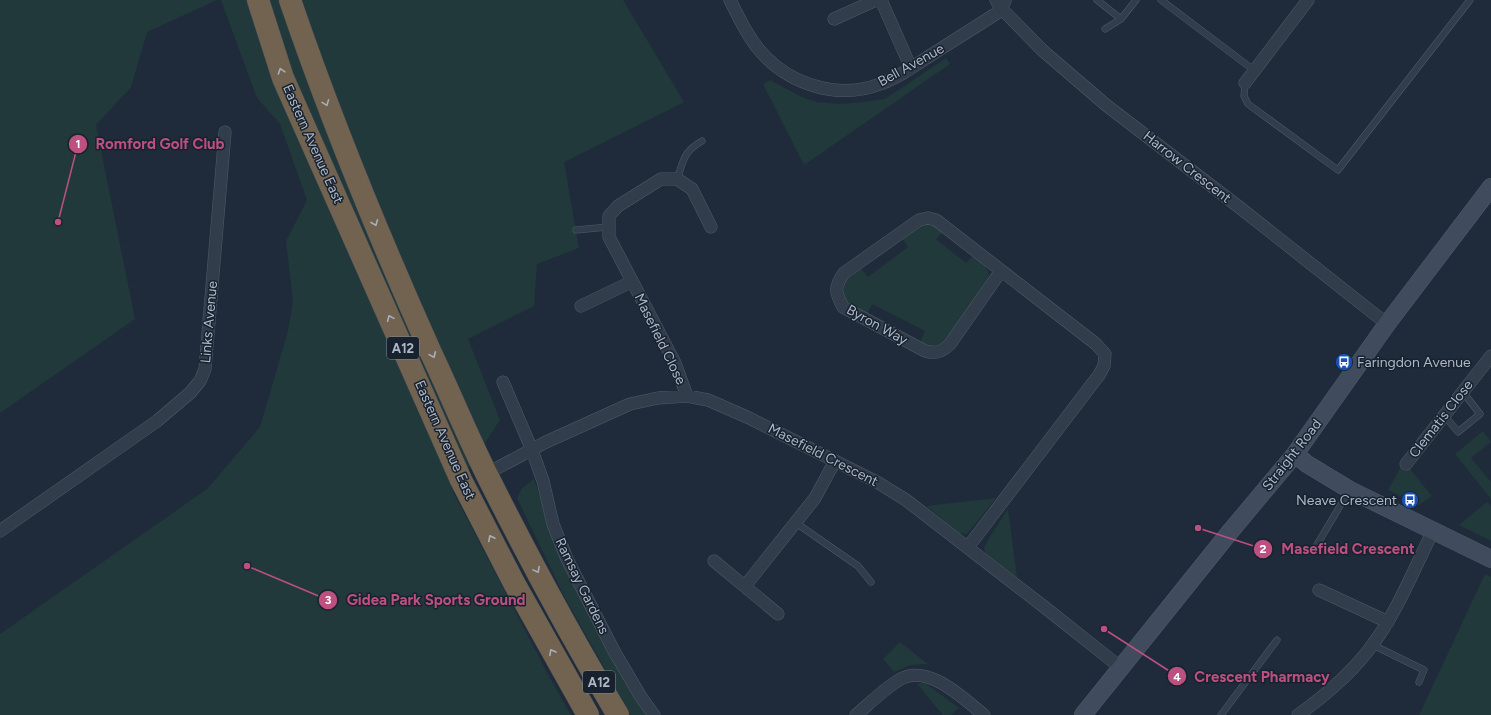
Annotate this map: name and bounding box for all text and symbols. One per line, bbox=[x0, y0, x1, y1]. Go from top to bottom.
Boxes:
street label: Bell Avenue bbox=[875, 40, 947, 90]
one-way arrow bbox=[277, 67, 286, 74]
street label: Eastern Avenue East bbox=[279, 82, 347, 206]
one-way arrow bbox=[322, 99, 330, 106]
street label: Harrow Crescent bbox=[1140, 127, 1234, 207]
callout: Romford Golf Club bbox=[68, 130, 233, 157]
text: Romford Golf Club bbox=[95, 135, 225, 153]
text: 1 bbox=[75, 137, 81, 151]
one-way arrow bbox=[370, 220, 378, 227]
street label: Links Avenue bbox=[197, 280, 221, 364]
street label: Masefield Close bbox=[631, 291, 690, 388]
street label: Byron Way bbox=[843, 301, 911, 349]
one-way arrow bbox=[386, 314, 394, 321]
road number: A12 bbox=[387, 337, 419, 359]
one-way arrow bbox=[428, 352, 436, 359]
bus stop icon: Faringdon Avenue bbox=[1334, 352, 1354, 372]
place label: Faringdon Avenue bbox=[1357, 354, 1471, 371]
street label: Clematis Close bbox=[1405, 377, 1477, 461]
street label: Eastern Avenue East bbox=[411, 378, 479, 502]
street label: Straight Road bbox=[1259, 416, 1325, 494]
street label: Masefield Crescent bbox=[765, 420, 881, 490]
bus stop icon: Neave Crescent bbox=[1400, 490, 1420, 510]
place label: Neave Crescent bbox=[1296, 492, 1397, 509]
one-way arrow bbox=[488, 534, 495, 542]
street label: Ramsay Gardens bbox=[551, 535, 613, 637]
callout: Masefield Crescent bbox=[1253, 535, 1423, 562]
text: Masefield Crescent bbox=[1281, 540, 1415, 558]
text: 2 bbox=[1260, 542, 1267, 556]
one-way arrow bbox=[532, 566, 539, 574]
callout: Gidea Park Sports Ground bbox=[318, 587, 533, 614]
text: Gidea Park Sports Ground bbox=[347, 591, 525, 609]
text: 3 bbox=[325, 593, 332, 607]
one-way arrow bbox=[550, 649, 557, 656]
callout: Crescent Pharmacy bbox=[1167, 663, 1338, 690]
text: Crescent Pharmacy bbox=[1194, 668, 1330, 686]
text: 4 bbox=[1173, 670, 1181, 684]
road number: A12 bbox=[583, 671, 615, 693]

